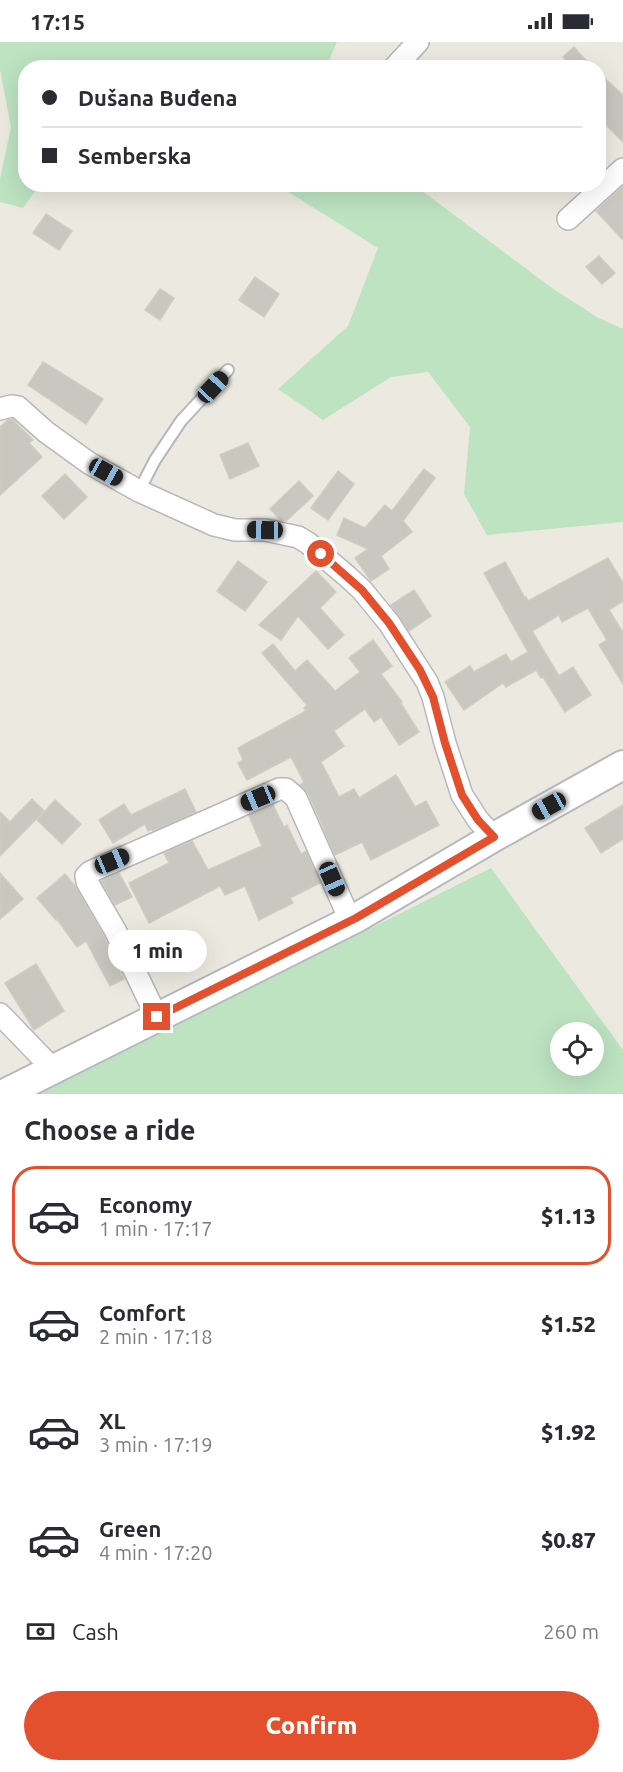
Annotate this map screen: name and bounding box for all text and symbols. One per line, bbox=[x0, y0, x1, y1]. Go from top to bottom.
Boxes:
text: 17:15 bbox=[30, 9, 85, 34]
text: Dušana Buđena bbox=[78, 85, 237, 110]
text: Semberska bbox=[78, 143, 192, 168]
car bbox=[194, 368, 232, 406]
car bbox=[86, 455, 126, 489]
car bbox=[247, 521, 283, 539]
route start bbox=[307, 540, 334, 567]
car bbox=[238, 783, 278, 813]
car bbox=[529, 789, 569, 823]
car bbox=[92, 846, 132, 876]
car bbox=[316, 859, 348, 899]
callout: 1 min bbox=[108, 930, 207, 972]
text: 1 min bbox=[132, 939, 183, 962]
route end bbox=[143, 1003, 170, 1030]
map controls bbox=[550, 1022, 604, 1076]
button: locate bbox=[550, 1022, 604, 1076]
text: Choose a ride bbox=[24, 1115, 196, 1145]
icon: car bbox=[27, 1189, 81, 1243]
text: Economy bbox=[99, 1192, 192, 1217]
text: $1.13 bbox=[541, 1203, 596, 1228]
text: 1 min · 17:17 bbox=[99, 1217, 213, 1240]
icon: car bbox=[27, 1297, 81, 1351]
text: Comfort bbox=[99, 1300, 186, 1325]
text: $1.52 bbox=[541, 1311, 596, 1336]
text: 2 min · 17:18 bbox=[99, 1325, 213, 1348]
icon: car bbox=[27, 1405, 81, 1459]
text: XL bbox=[99, 1408, 126, 1433]
text: $1.92 bbox=[541, 1419, 596, 1444]
text: 3 min · 17:19 bbox=[99, 1433, 213, 1456]
icon: car bbox=[27, 1513, 81, 1567]
text: Green bbox=[99, 1516, 161, 1541]
text: $0.87 bbox=[541, 1527, 596, 1552]
text: 4 min · 17:20 bbox=[99, 1541, 213, 1564]
icon: cash bbox=[24, 1615, 57, 1648]
text: Cash bbox=[72, 1619, 119, 1644]
text: 260 m bbox=[543, 1620, 599, 1643]
button: Confirm bbox=[24, 1691, 599, 1760]

